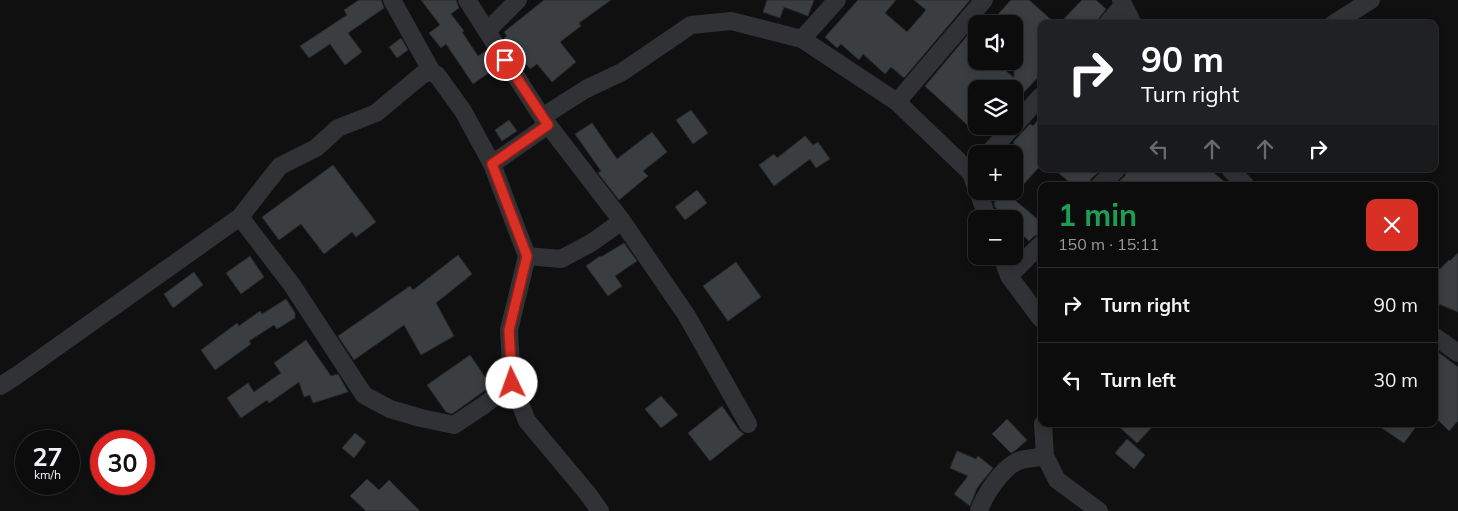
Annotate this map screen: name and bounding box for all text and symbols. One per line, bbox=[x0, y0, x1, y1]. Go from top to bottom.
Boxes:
map controls bbox=[968, 15, 1023, 265]
button: sound bbox=[968, 15, 1023, 70]
text: 90 m bbox=[1141, 37, 1224, 81]
pin bbox=[484, 39, 526, 81]
icon: right bbox=[1058, 40, 1123, 105]
icon: arrive bbox=[491, 46, 519, 74]
button: layers bbox=[968, 80, 1023, 135]
text: Turn right bbox=[1141, 80, 1239, 108]
icon: left bbox=[1145, 135, 1173, 163]
icon: ahead bbox=[1198, 135, 1226, 163]
icon: ahead bbox=[1251, 135, 1279, 163]
icon: right bbox=[1304, 135, 1332, 163]
button: + bbox=[968, 145, 1023, 200]
text: 1 min bbox=[1058, 196, 1137, 234]
button: close bbox=[1366, 199, 1418, 251]
button: − bbox=[968, 210, 1023, 265]
text: 150 m · 15:11 bbox=[1058, 234, 1159, 254]
icon: right bbox=[1058, 291, 1086, 319]
text: Turn right bbox=[1101, 293, 1190, 317]
text: 90 m bbox=[1374, 293, 1418, 317]
position arrow bbox=[485, 356, 537, 408]
icon: left bbox=[1058, 366, 1086, 394]
text: Turn left bbox=[1101, 368, 1176, 392]
text: 30 m bbox=[1374, 368, 1418, 392]
speed limit sign: 30 bbox=[90, 430, 155, 495]
text: 27 bbox=[32, 441, 63, 472]
text: km/h bbox=[34, 467, 61, 482]

